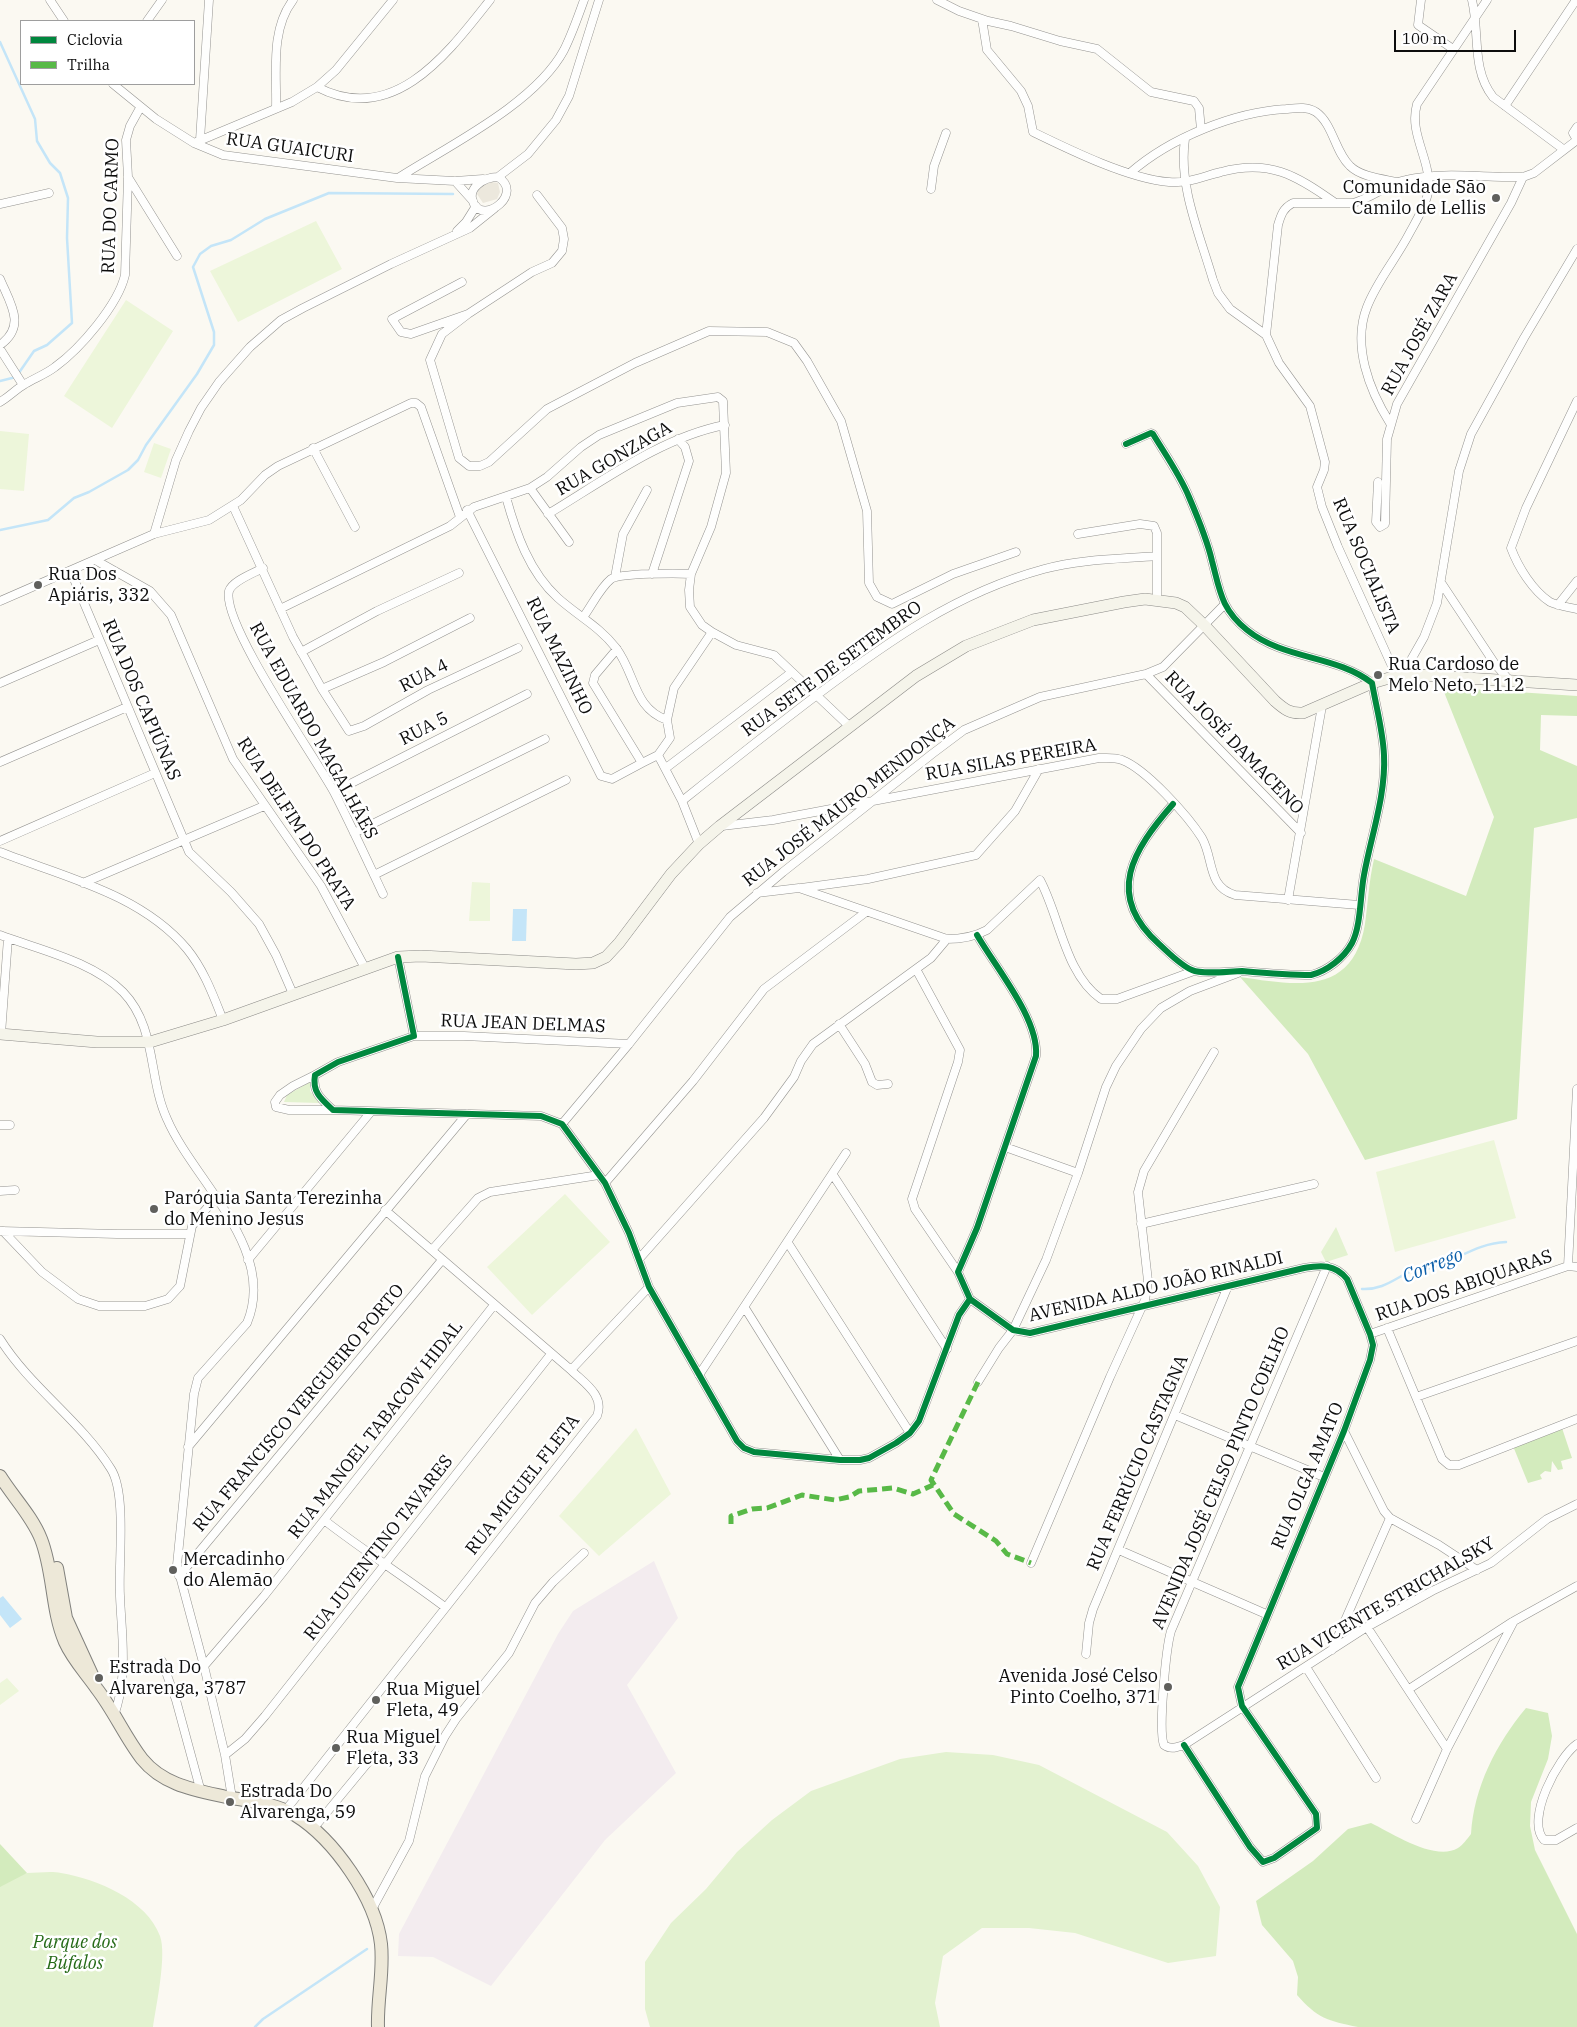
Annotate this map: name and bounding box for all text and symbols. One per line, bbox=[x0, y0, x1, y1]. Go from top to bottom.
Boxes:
legend bbox=[20, 20, 195, 85]
scale bar bbox=[1397, 20, 1520, 52]
text: 100 m bbox=[1402, 29, 1447, 48]
text: Ciclovia bbox=[67, 30, 123, 49]
text: Trilha bbox=[67, 55, 110, 74]
street label: RUA GUAICURI bbox=[225, 128, 355, 168]
street label: RUA DO CARMO bbox=[98, 138, 124, 274]
place label: Comunidade São Camilo de Lellis bbox=[1343, 177, 1486, 220]
marker: Comunidade São Camilo de Lellis bbox=[1490, 192, 1502, 204]
street label: RUA JOSÉ ZARA bbox=[1377, 269, 1463, 399]
street label: RUA GONZAGA bbox=[552, 417, 676, 501]
street label: RUA SOCIALISTA bbox=[1328, 495, 1404, 637]
place label: Rua Dos Apiáris, 332 bbox=[48, 564, 150, 606]
marker: Rua Dos Apiáris, 332 bbox=[32, 579, 44, 591]
street label: RUA MAZINHO bbox=[521, 594, 597, 718]
street label: RUA SETE DE SETEMBRO bbox=[738, 596, 926, 742]
street label: RUA DOS CAPIÚNAS bbox=[97, 616, 185, 784]
street label: RUA EDUARDO MAGALHÃES bbox=[244, 619, 382, 843]
place label: Rua Cardoso de Melo Neto, 1112 bbox=[1388, 654, 1525, 696]
street label: RUA 4 bbox=[396, 655, 452, 697]
street label: RUA JOSÉ DAMACENO bbox=[1160, 667, 1308, 819]
marker: Rua Cardoso de Melo Neto, 1112 bbox=[1372, 669, 1384, 681]
street label: RUA 5 bbox=[396, 708, 452, 750]
street label: RUA JOSÉ MAURO MENDONÇA bbox=[739, 712, 959, 892]
street label: RUA DELFIM DO PRATA bbox=[232, 734, 360, 914]
street label: RUA SILAS PEREIRA bbox=[924, 734, 1098, 786]
street label: RUA JEAN DELMAS bbox=[440, 1010, 606, 1038]
place label: Paróquia Santa Terezinha do Menino Jesus bbox=[164, 1188, 382, 1230]
marker: Paróquia Santa Terezinha do Menino Jesus bbox=[148, 1203, 160, 1215]
water label: Corrego bbox=[1399, 1244, 1467, 1288]
street label: RUA DOS ABIQUARAS bbox=[1373, 1246, 1555, 1326]
street label: AVENIDA ALDO JOÃO RINALDI bbox=[1027, 1247, 1285, 1327]
street label: RUA FRANCISCO VERGUEIRO PORTO bbox=[189, 1280, 409, 1536]
street label: RUA MANOEL TABACOW HIDAL bbox=[284, 1317, 468, 1543]
street label: AVENIDA JOSÉ CELSO PINTO COELHO bbox=[1147, 1323, 1295, 1633]
street label: RUA FERRÚCIO CASTAGNA bbox=[1083, 1352, 1193, 1574]
street label: RUA OLGA AMATO bbox=[1267, 1399, 1349, 1553]
street label: RUA MIGUEL FLETA bbox=[461, 1410, 585, 1560]
street label: RUA JUVENTINO TAVARES bbox=[300, 1451, 458, 1645]
street label: RUA VICENTE STRICHALSKY bbox=[1273, 1533, 1499, 1675]
place label: Mercadinho do Alemão bbox=[183, 1549, 285, 1592]
marker: Mercadinho do Alemão bbox=[167, 1564, 179, 1576]
place label: Estrada Do Alvarenga, 3787 bbox=[109, 1657, 247, 1700]
place label: Avenida José Celso Pinto Coelho, 371 bbox=[999, 1666, 1158, 1708]
marker: Estrada Do Alvarenga, 3787 bbox=[93, 1672, 105, 1684]
place label: Rua Miguel Fleta, 49 bbox=[386, 1679, 480, 1722]
marker: Avenida José Celso Pinto Coelho, 371 bbox=[1162, 1681, 1174, 1693]
marker: Rua Miguel Fleta, 49 bbox=[370, 1694, 382, 1706]
place label: Rua Miguel Fleta, 33 bbox=[346, 1727, 440, 1770]
marker: Rua Miguel Fleta, 33 bbox=[330, 1742, 342, 1754]
place label: Estrada Do Alvarenga, 59 bbox=[240, 1781, 356, 1824]
marker: Estrada Do Alvarenga, 59 bbox=[224, 1796, 236, 1808]
park label: Parque dos Búfalos bbox=[33, 1932, 117, 1975]

